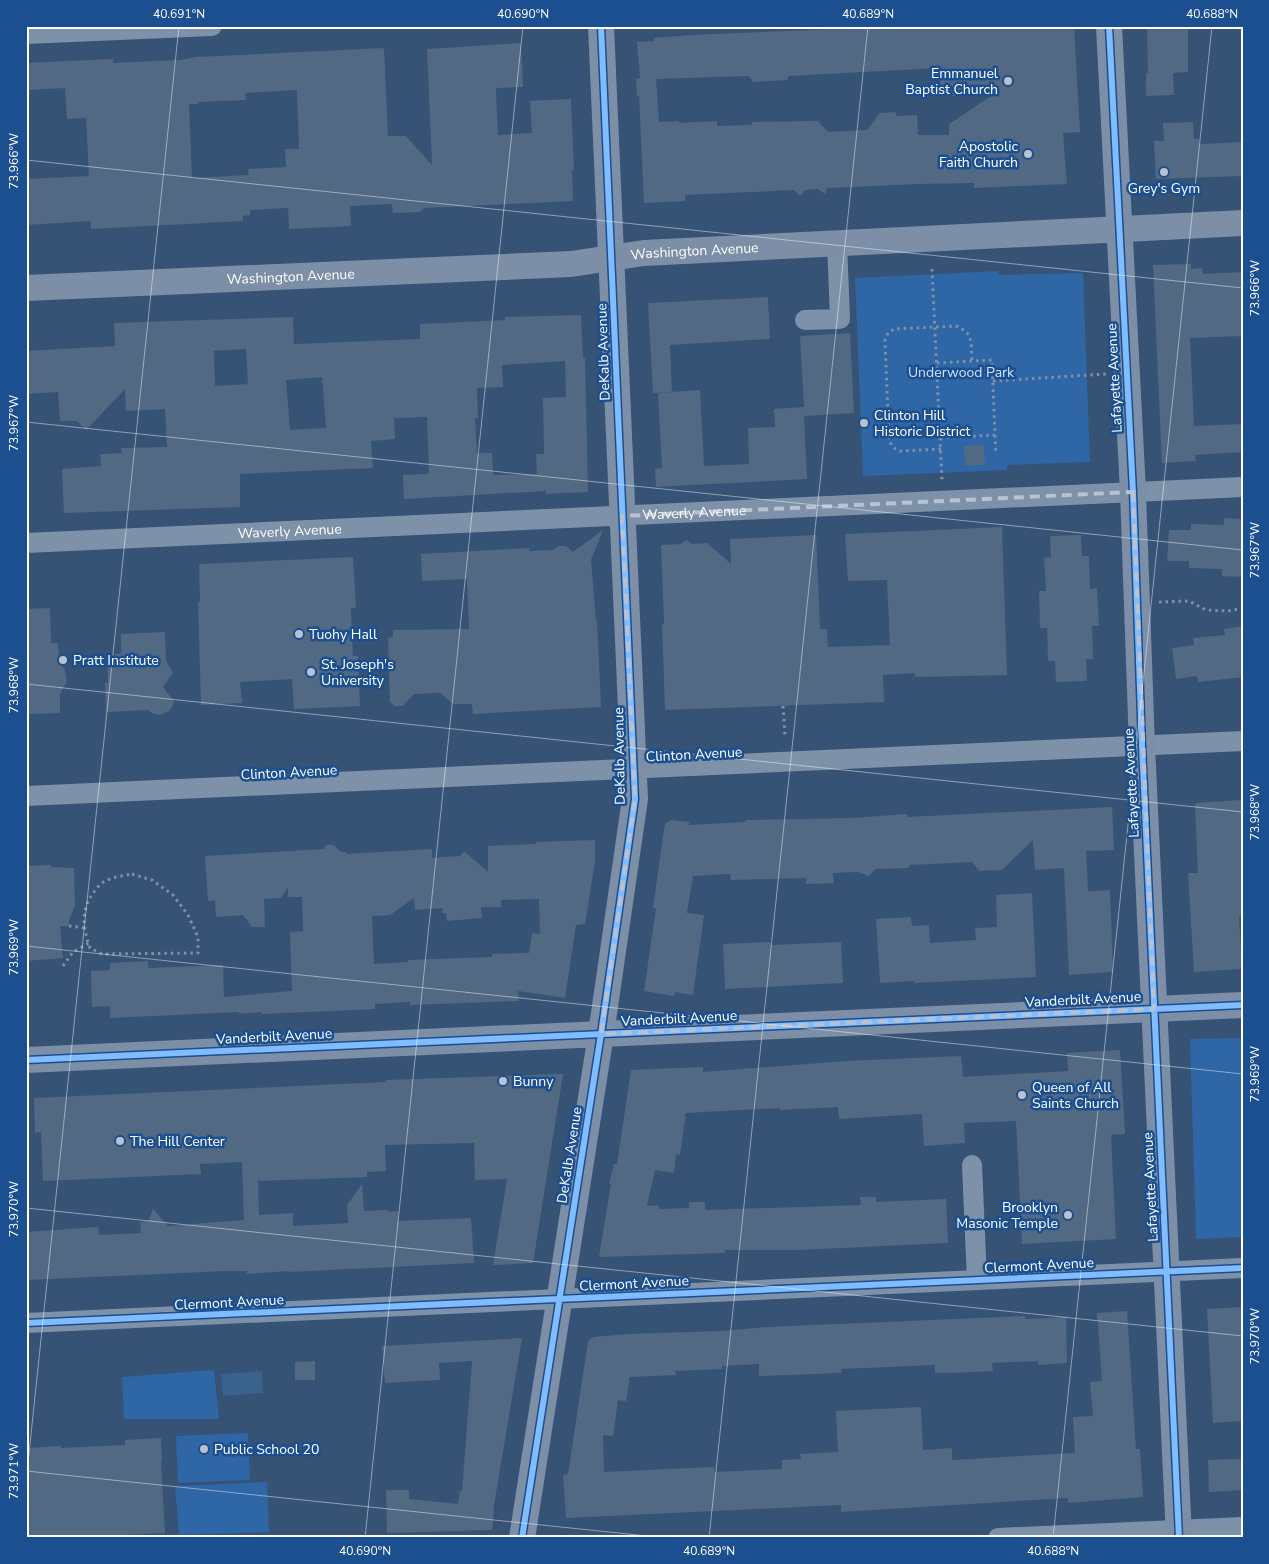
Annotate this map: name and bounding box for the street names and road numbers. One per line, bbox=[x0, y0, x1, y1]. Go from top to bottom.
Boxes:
street label: Washington Avenue bbox=[629, 238, 759, 265]
street label: Washington Avenue bbox=[226, 265, 355, 289]
street label: DeKalb Avenue bbox=[592, 303, 615, 401]
street label: Lafayette Avenue bbox=[1102, 323, 1127, 433]
street label: Waverly Avenue bbox=[642, 501, 747, 525]
street label: Waverly Avenue bbox=[237, 519, 342, 543]
street label: DeKalb Avenue bbox=[609, 707, 630, 805]
street label: Lafayette Avenue bbox=[1119, 728, 1144, 838]
street label: Clinton Avenue bbox=[645, 742, 743, 767]
street label: Clinton Avenue bbox=[240, 760, 338, 785]
street label: Vanderbilt Avenue bbox=[1023, 987, 1142, 1012]
street label: Vanderbilt Avenue bbox=[619, 1006, 738, 1031]
street label: Vanderbilt Avenue bbox=[214, 1024, 333, 1049]
street label: DeKalb Avenue bbox=[552, 1105, 587, 1205]
street label: Lafayette Avenue bbox=[1138, 1132, 1163, 1242]
street label: Clermont Avenue bbox=[984, 1253, 1094, 1278]
street label: Clermont Avenue bbox=[579, 1271, 689, 1296]
street label: Clermont Avenue bbox=[174, 1290, 284, 1315]

